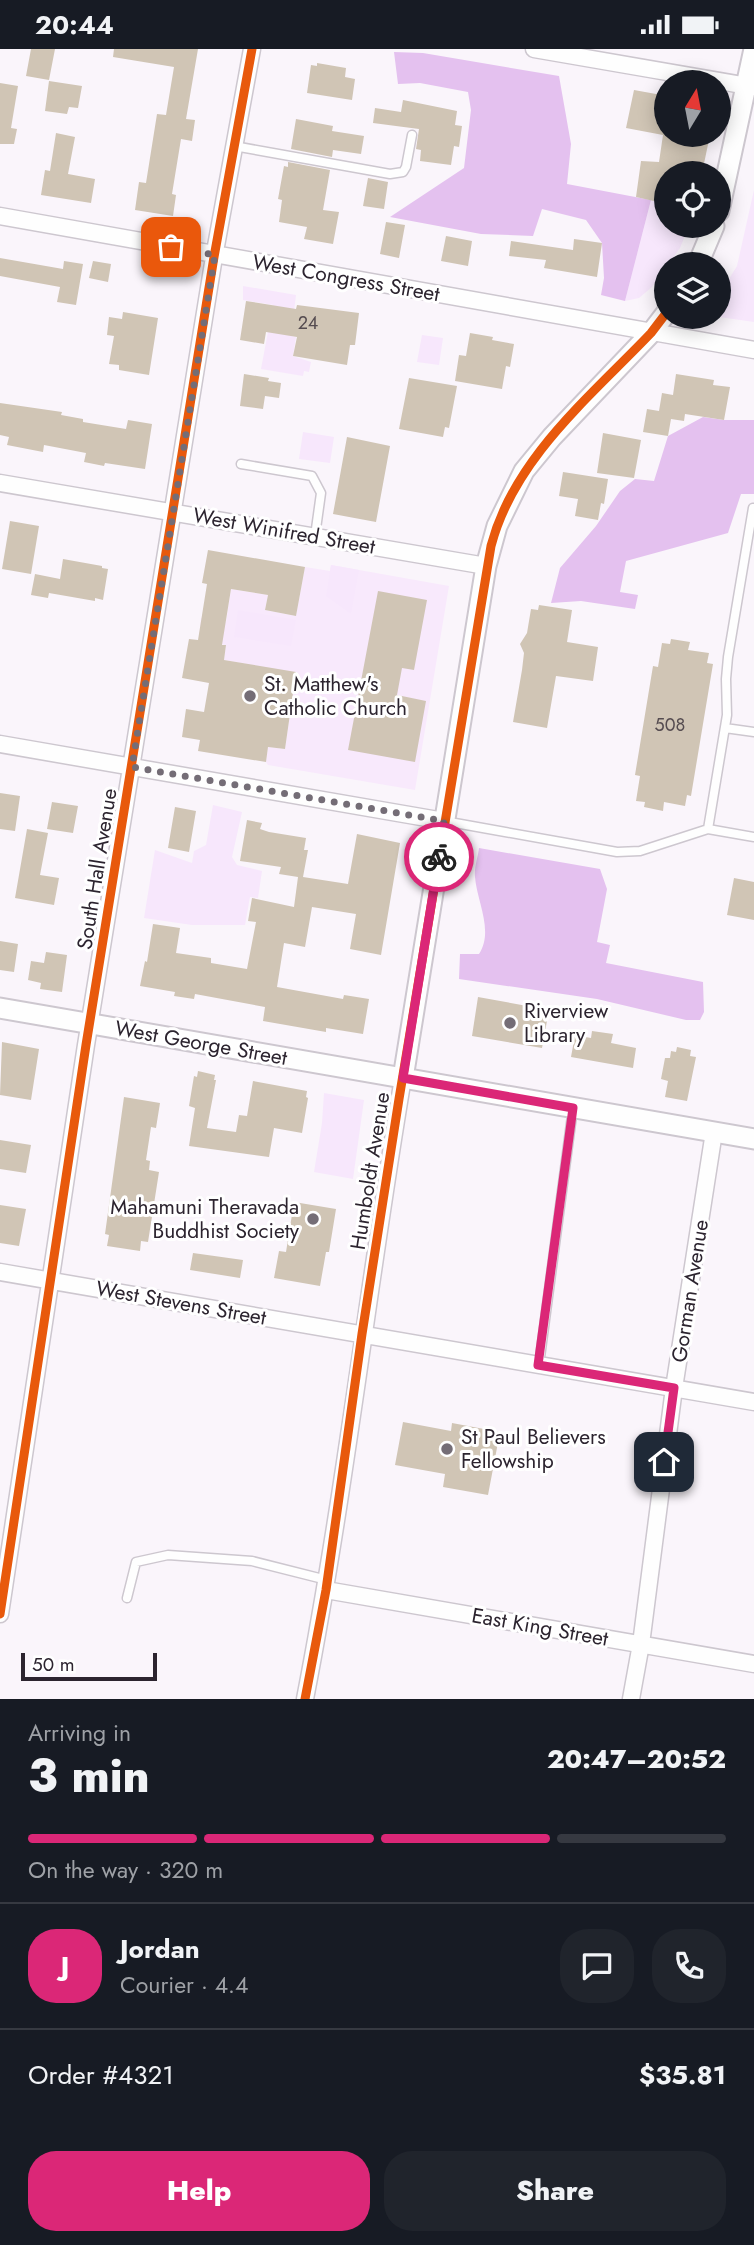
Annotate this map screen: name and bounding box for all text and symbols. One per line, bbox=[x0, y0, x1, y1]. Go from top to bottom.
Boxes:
text: 20:44 bbox=[35, 6, 114, 44]
north arrow bbox=[654, 70, 732, 147]
map controls bbox=[654, 70, 731, 329]
button: locate bbox=[654, 161, 731, 238]
pin bbox=[141, 217, 201, 277]
icon: bag bbox=[152, 228, 190, 266]
street label: West Congress Street bbox=[250, 247, 442, 309]
button: layers bbox=[654, 252, 731, 329]
house number: 24 bbox=[298, 310, 318, 336]
street label: West Winifred Street bbox=[191, 500, 377, 562]
place label: St. Matthew's Catholic Church bbox=[264, 669, 407, 723]
marker: St. Matthew's Catholic Church bbox=[242, 688, 258, 704]
house number: 508 bbox=[655, 712, 685, 738]
street label: South Hall Avenue bbox=[69, 786, 125, 952]
courier bbox=[404, 822, 474, 892]
icon: bike bbox=[420, 838, 458, 876]
place label: Riverview Library bbox=[524, 996, 609, 1050]
street label: West George Street bbox=[113, 1013, 289, 1073]
marker: Riverview Library bbox=[502, 1015, 518, 1031]
street label: Humboldt Avenue bbox=[343, 1090, 397, 1252]
place label: Mahamuni Theravada Buddhist Society bbox=[110, 1192, 300, 1246]
marker: Mahamuni Theravada Buddhist Society bbox=[305, 1211, 321, 1227]
street label: Gorman Avenue bbox=[664, 1217, 716, 1365]
street label: West Stevens Street bbox=[93, 1273, 269, 1333]
place label: St Paul Believers Fellowship bbox=[461, 1422, 606, 1476]
pin bbox=[634, 1432, 694, 1492]
marker: St Paul Believers Fellowship bbox=[439, 1441, 455, 1457]
icon: home bbox=[645, 1443, 683, 1481]
street label: East King Street bbox=[469, 1600, 611, 1654]
scale bar bbox=[21, 1650, 158, 1682]
text: 50 m bbox=[32, 1651, 75, 1678]
text: Arriving in bbox=[28, 1716, 131, 1750]
text: 20:47–20:52 bbox=[547, 1740, 726, 1778]
text: 3 min bbox=[28, 1743, 150, 1809]
text: On the way · 320 m bbox=[28, 1853, 223, 1887]
button: chat bbox=[560, 1929, 634, 2003]
button: phone bbox=[652, 1929, 726, 2003]
text: Jordan bbox=[120, 1930, 200, 1968]
text: J bbox=[61, 1947, 69, 1985]
text: Courier · 4.4 bbox=[120, 1968, 248, 2002]
text: Order #4321 bbox=[28, 2056, 174, 2094]
text: $35.81 bbox=[639, 2056, 726, 2094]
button: Help bbox=[28, 2151, 370, 2231]
button: Share bbox=[384, 2151, 726, 2231]

